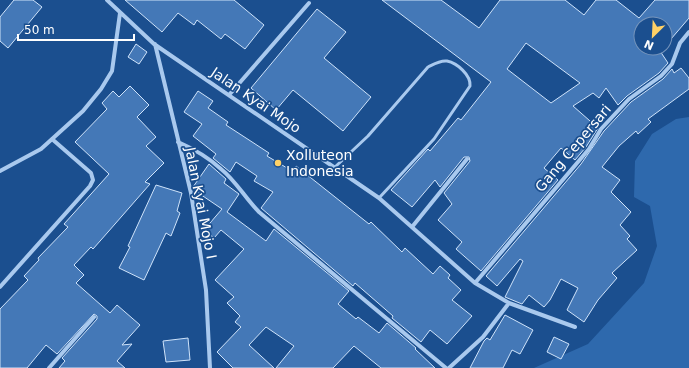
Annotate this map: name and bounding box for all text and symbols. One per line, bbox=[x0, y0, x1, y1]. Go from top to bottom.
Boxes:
scale bar bbox=[18, 16, 134, 42]
north arrow bbox=[633, 16, 673, 56]
text: 50 m bbox=[24, 23, 55, 37]
text: N bbox=[642, 37, 656, 52]
street label: Jalan Kyai Mojo bbox=[207, 63, 304, 136]
street label: Gang Cepersari bbox=[532, 101, 614, 195]
street label: Jalan Kyai Mojo I bbox=[182, 145, 220, 260]
place label: Xolluteon Indonesia bbox=[286, 147, 354, 179]
marker: Xolluteon Indonesia bbox=[273, 158, 283, 168]

